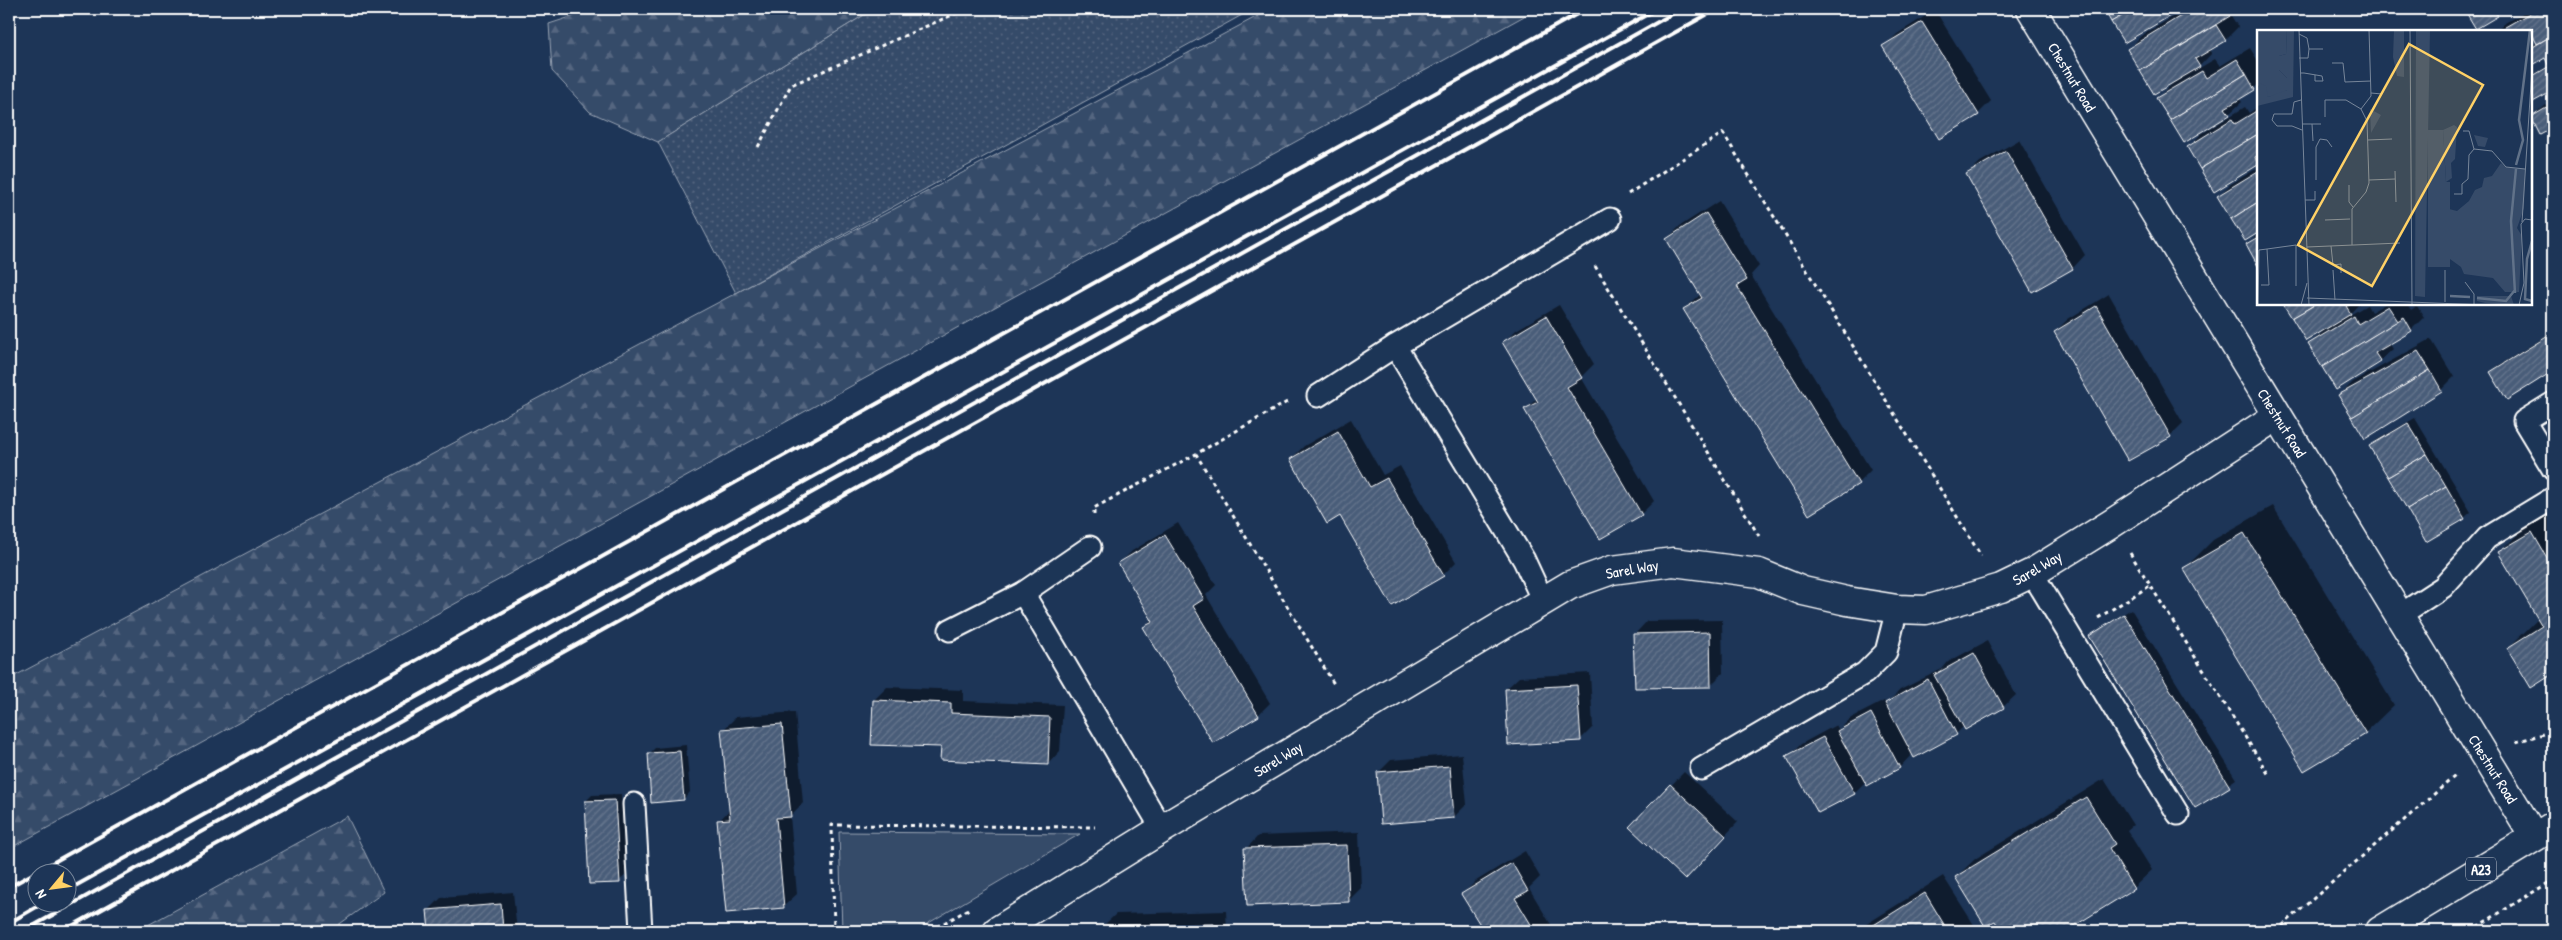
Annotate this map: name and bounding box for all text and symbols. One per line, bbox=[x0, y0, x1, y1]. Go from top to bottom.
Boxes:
inset map bbox=[2257, 30, 2532, 305]
street label: Chestnut Road bbox=[2043, 38, 2101, 116]
street label: Chestnut Road bbox=[2253, 385, 2311, 462]
street label: Sarel Way bbox=[2009, 546, 2065, 590]
street label: Sarel Way bbox=[1604, 554, 1660, 584]
street label: Chestnut Road bbox=[2464, 731, 2522, 808]
street label: Sarel Way bbox=[1250, 736, 1306, 782]
road number: A23 bbox=[2466, 858, 2496, 881]
north arrow bbox=[28, 862, 78, 912]
text: N bbox=[30, 886, 50, 902]

